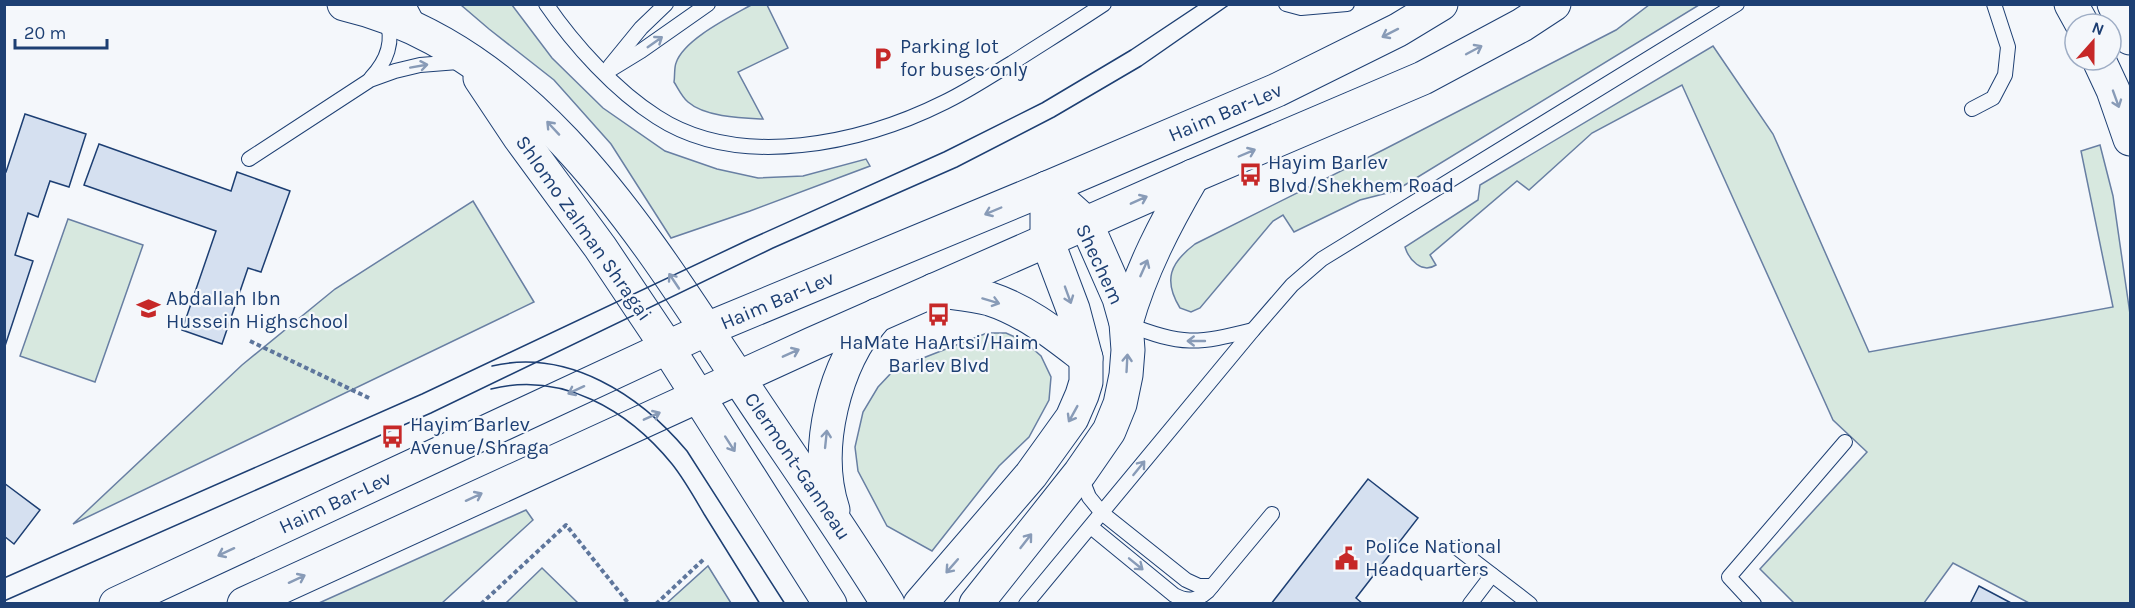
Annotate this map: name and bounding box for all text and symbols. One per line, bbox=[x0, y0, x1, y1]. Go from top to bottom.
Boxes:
scale bar bbox=[15, 12, 106, 50]
north arrow bbox=[2063, 12, 2123, 72]
text: N bbox=[2089, 18, 2107, 39]
text: 20 m bbox=[24, 22, 66, 44]
one-way arrow bbox=[1381, 28, 1399, 40]
place label: Parking lot for buses only bbox=[900, 35, 1028, 81]
one-way arrow bbox=[646, 36, 662, 48]
one-way arrow bbox=[1465, 44, 1482, 56]
parking icon: Parking lot for buses only bbox=[869, 45, 895, 71]
one-way arrow bbox=[408, 60, 428, 71]
street label: Haim Bar-Lev bbox=[1165, 78, 1285, 147]
one-way arrow bbox=[2112, 89, 2123, 108]
one-way arrow bbox=[546, 121, 560, 136]
street label: Shlomo Zalman Shragai bbox=[511, 131, 656, 325]
one-way arrow bbox=[1237, 147, 1256, 158]
place label: Hayim Barlev Blvd/Shekhem Road bbox=[1268, 151, 1454, 197]
bus stop icon: Hayim Barlev Blvd/Shekhem Road bbox=[1237, 161, 1263, 187]
one-way arrow bbox=[1130, 193, 1148, 204]
one-way arrow bbox=[984, 206, 1002, 217]
street label: Shechem bbox=[1071, 220, 1128, 308]
one-way arrow bbox=[1139, 259, 1150, 278]
street label: Haim Bar-Lev bbox=[717, 266, 837, 335]
one-way arrow bbox=[668, 273, 680, 290]
one-way arrow bbox=[1064, 285, 1075, 304]
place label: Abdallah Ibn Hussein Highschool bbox=[166, 287, 349, 333]
school or university icon: Abdallah Ibn Hussein Highschool bbox=[135, 296, 161, 322]
one-way arrow bbox=[981, 296, 1000, 307]
bus stop icon: HaMate HaArtsi/Haim Barlev Blvd bbox=[926, 301, 952, 327]
place label: HaMate HaArtsi/Haim Barlev Blvd bbox=[839, 331, 1039, 377]
one-way arrow bbox=[1186, 335, 1206, 347]
one-way arrow bbox=[782, 347, 800, 358]
one-way arrow bbox=[1122, 354, 1133, 374]
one-way arrow bbox=[568, 384, 586, 396]
street label: Clermont-Ganneau bbox=[740, 388, 855, 544]
one-way arrow bbox=[1067, 405, 1079, 422]
one-way arrow bbox=[642, 410, 660, 421]
place label: Hayim Barlev Avenue/Shraga bbox=[410, 413, 549, 459]
bus stop icon: Hayim Barlev Avenue/Shraga bbox=[379, 423, 405, 449]
one-way arrow bbox=[821, 430, 832, 450]
one-way arrow bbox=[725, 435, 737, 452]
one-way arrow bbox=[1133, 460, 1146, 476]
street label: Haim Bar-Lev bbox=[275, 466, 395, 538]
one-way arrow bbox=[465, 491, 483, 503]
one-way arrow bbox=[1019, 534, 1032, 550]
place label: Police National Headquarters bbox=[1365, 535, 1502, 581]
public building icon: Police National Headquarters bbox=[1334, 545, 1360, 571]
one-way arrow bbox=[218, 547, 236, 559]
one-way arrow bbox=[945, 558, 959, 573]
one-way arrow bbox=[1128, 558, 1144, 571]
one-way arrow bbox=[288, 573, 306, 584]

